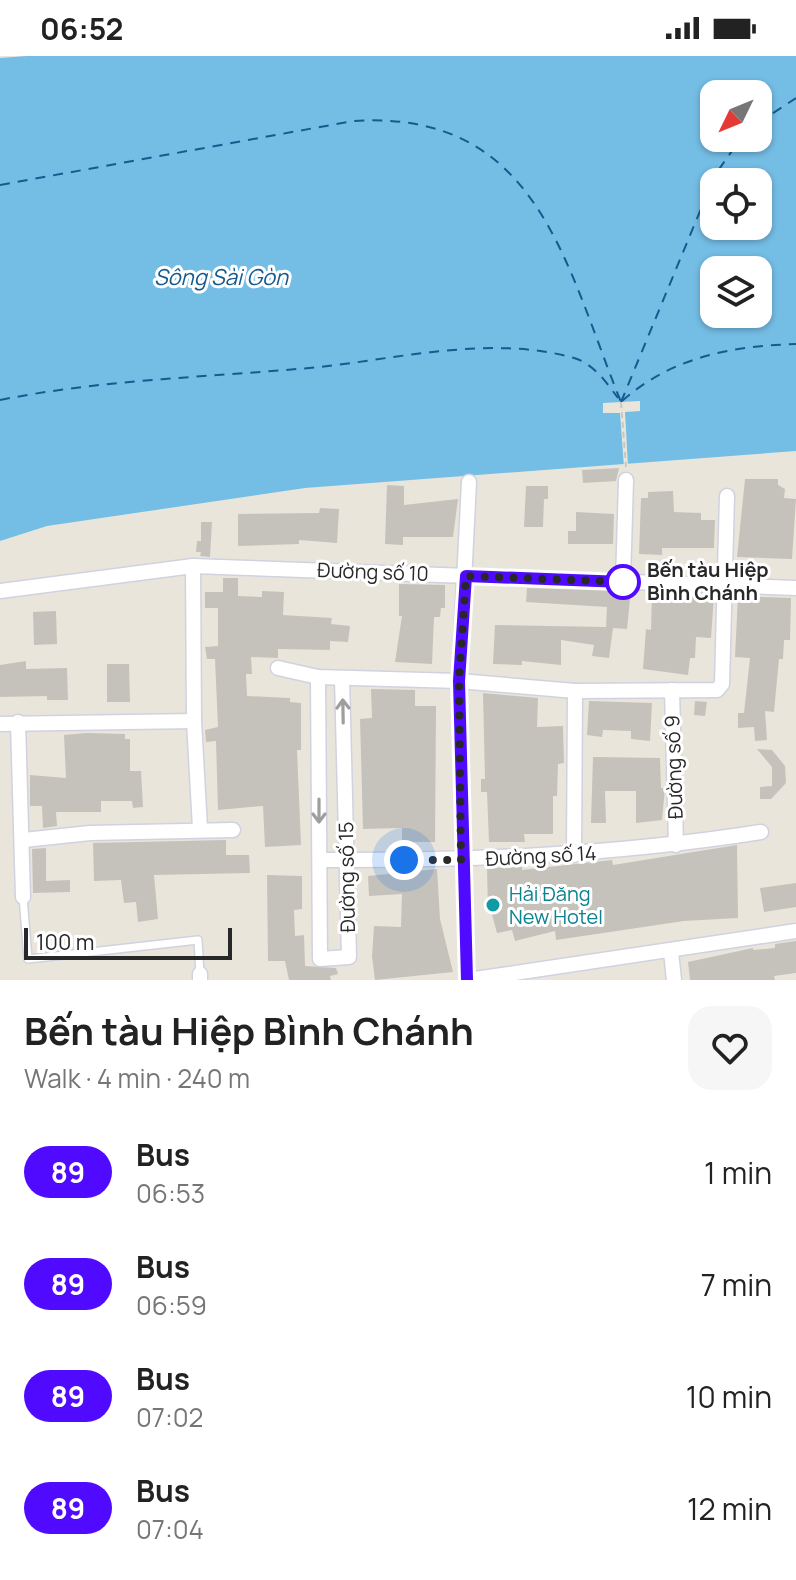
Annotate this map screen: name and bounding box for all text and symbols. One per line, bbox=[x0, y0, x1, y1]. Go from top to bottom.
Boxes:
text: 06:52 bbox=[40, 8, 123, 49]
north arrow bbox=[700, 80, 772, 152]
map controls bbox=[700, 80, 772, 328]
button: locate bbox=[700, 168, 772, 240]
button: layers bbox=[700, 256, 772, 328]
water label: Sông Sài Gòn bbox=[154, 262, 289, 292]
street label: Đường số 10 bbox=[317, 556, 429, 587]
place label: Bến tàu Hiệp Bình Chánh bbox=[647, 556, 769, 606]
marker: Bến tàu Hiệp Bình Chánh bbox=[606, 565, 640, 599]
one-way arrow bbox=[336, 698, 351, 725]
street label: Đường số 9 bbox=[658, 715, 689, 819]
one-way arrow bbox=[311, 797, 327, 824]
street label: Đường số 15 bbox=[332, 821, 361, 933]
street label: Đường số 14 bbox=[485, 839, 597, 872]
your location bbox=[384, 840, 424, 880]
place label: Hải Đăng New Hotel bbox=[509, 880, 603, 930]
marker: Hải Đăng New Hotel bbox=[484, 896, 502, 914]
scale bar bbox=[24, 924, 232, 960]
text: 100 m bbox=[36, 927, 94, 957]
text: Bến tàu Hiệp Bình Chánh bbox=[24, 1004, 474, 1056]
button: heart bbox=[688, 1006, 772, 1090]
text: Walk · 4 min · 240 m bbox=[24, 1060, 250, 1096]
text: Bus bbox=[136, 1134, 190, 1175]
text: 1 min bbox=[704, 1152, 772, 1193]
text: 89 bbox=[51, 1153, 85, 1191]
text: 06:53 bbox=[136, 1175, 205, 1211]
text: Bus bbox=[136, 1246, 190, 1287]
text: 7 min bbox=[701, 1264, 772, 1305]
text: 89 bbox=[51, 1265, 85, 1303]
text: 06:59 bbox=[136, 1287, 207, 1323]
text: Bus bbox=[136, 1358, 190, 1399]
text: 10 min bbox=[686, 1376, 772, 1417]
text: 89 bbox=[51, 1377, 85, 1415]
text: 07:02 bbox=[136, 1399, 203, 1435]
text: Bus bbox=[136, 1470, 190, 1511]
text: 12 min bbox=[687, 1488, 772, 1529]
text: 89 bbox=[51, 1489, 85, 1527]
text: 07:04 bbox=[136, 1511, 204, 1547]

